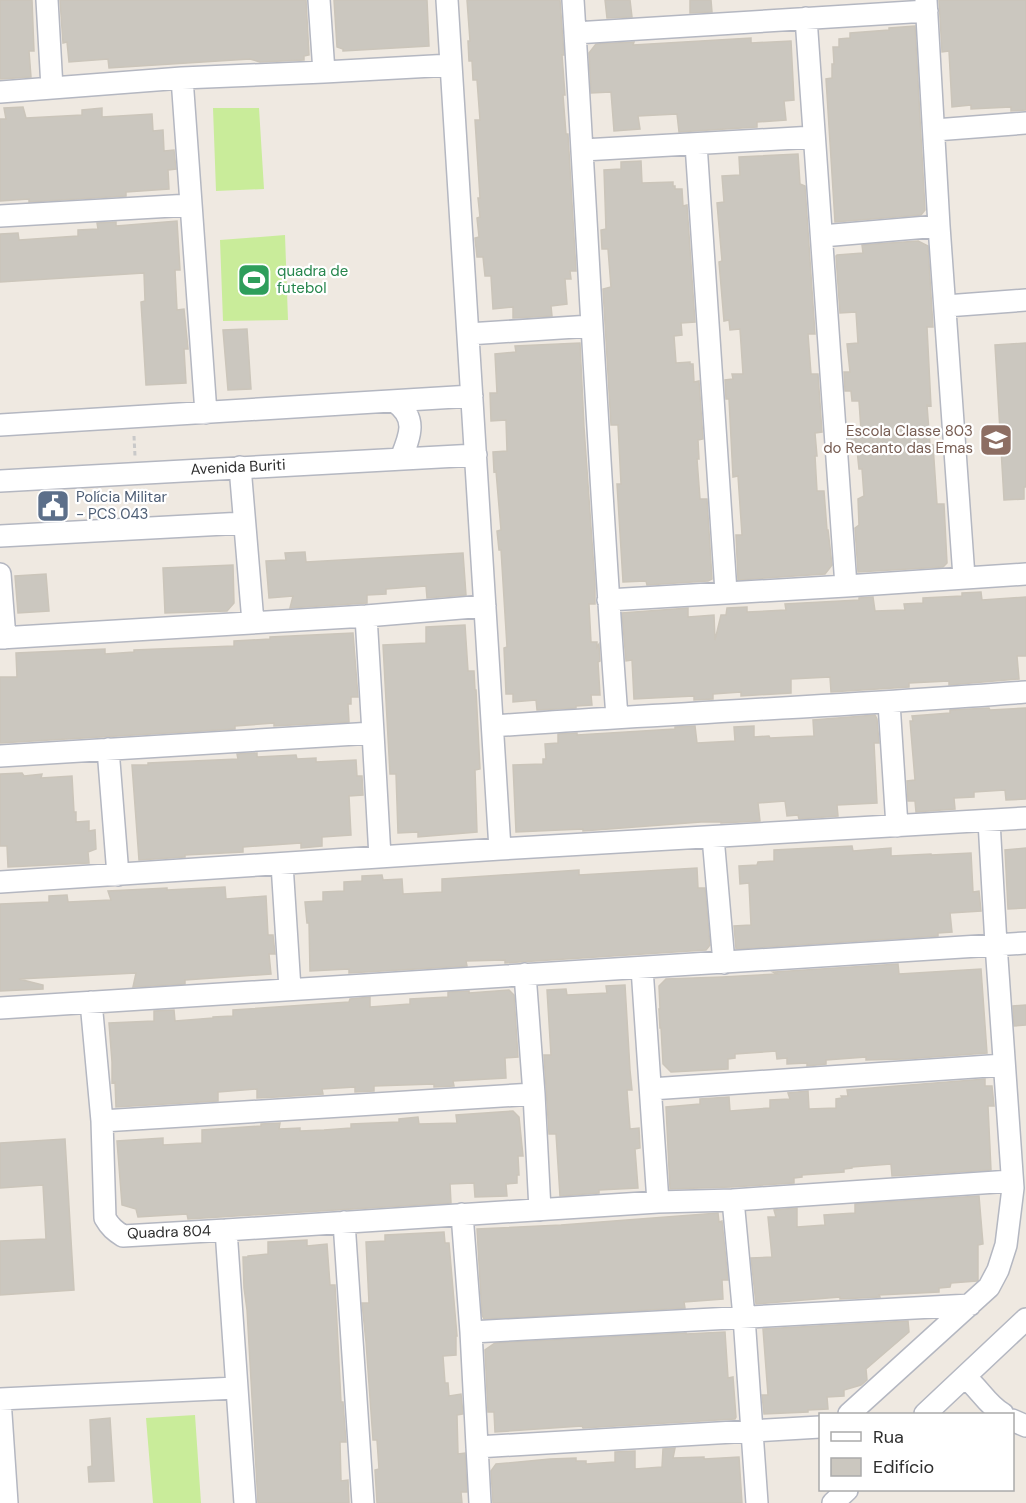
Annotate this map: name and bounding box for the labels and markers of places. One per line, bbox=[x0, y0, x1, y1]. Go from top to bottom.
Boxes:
place label: quadra de futebol bbox=[277, 261, 348, 298]
sports icon: quadra de futebol bbox=[236, 262, 272, 298]
place label: Escola Classe 803 do Recanto das Emas bbox=[823, 421, 973, 458]
school or university icon: Escola Classe 803 do Recanto das Emas bbox=[978, 422, 1014, 458]
place label: Polícia Militar - PCS 043 bbox=[76, 487, 167, 524]
public building icon: Polícia Militar - PCS 043 bbox=[35, 488, 71, 524]

